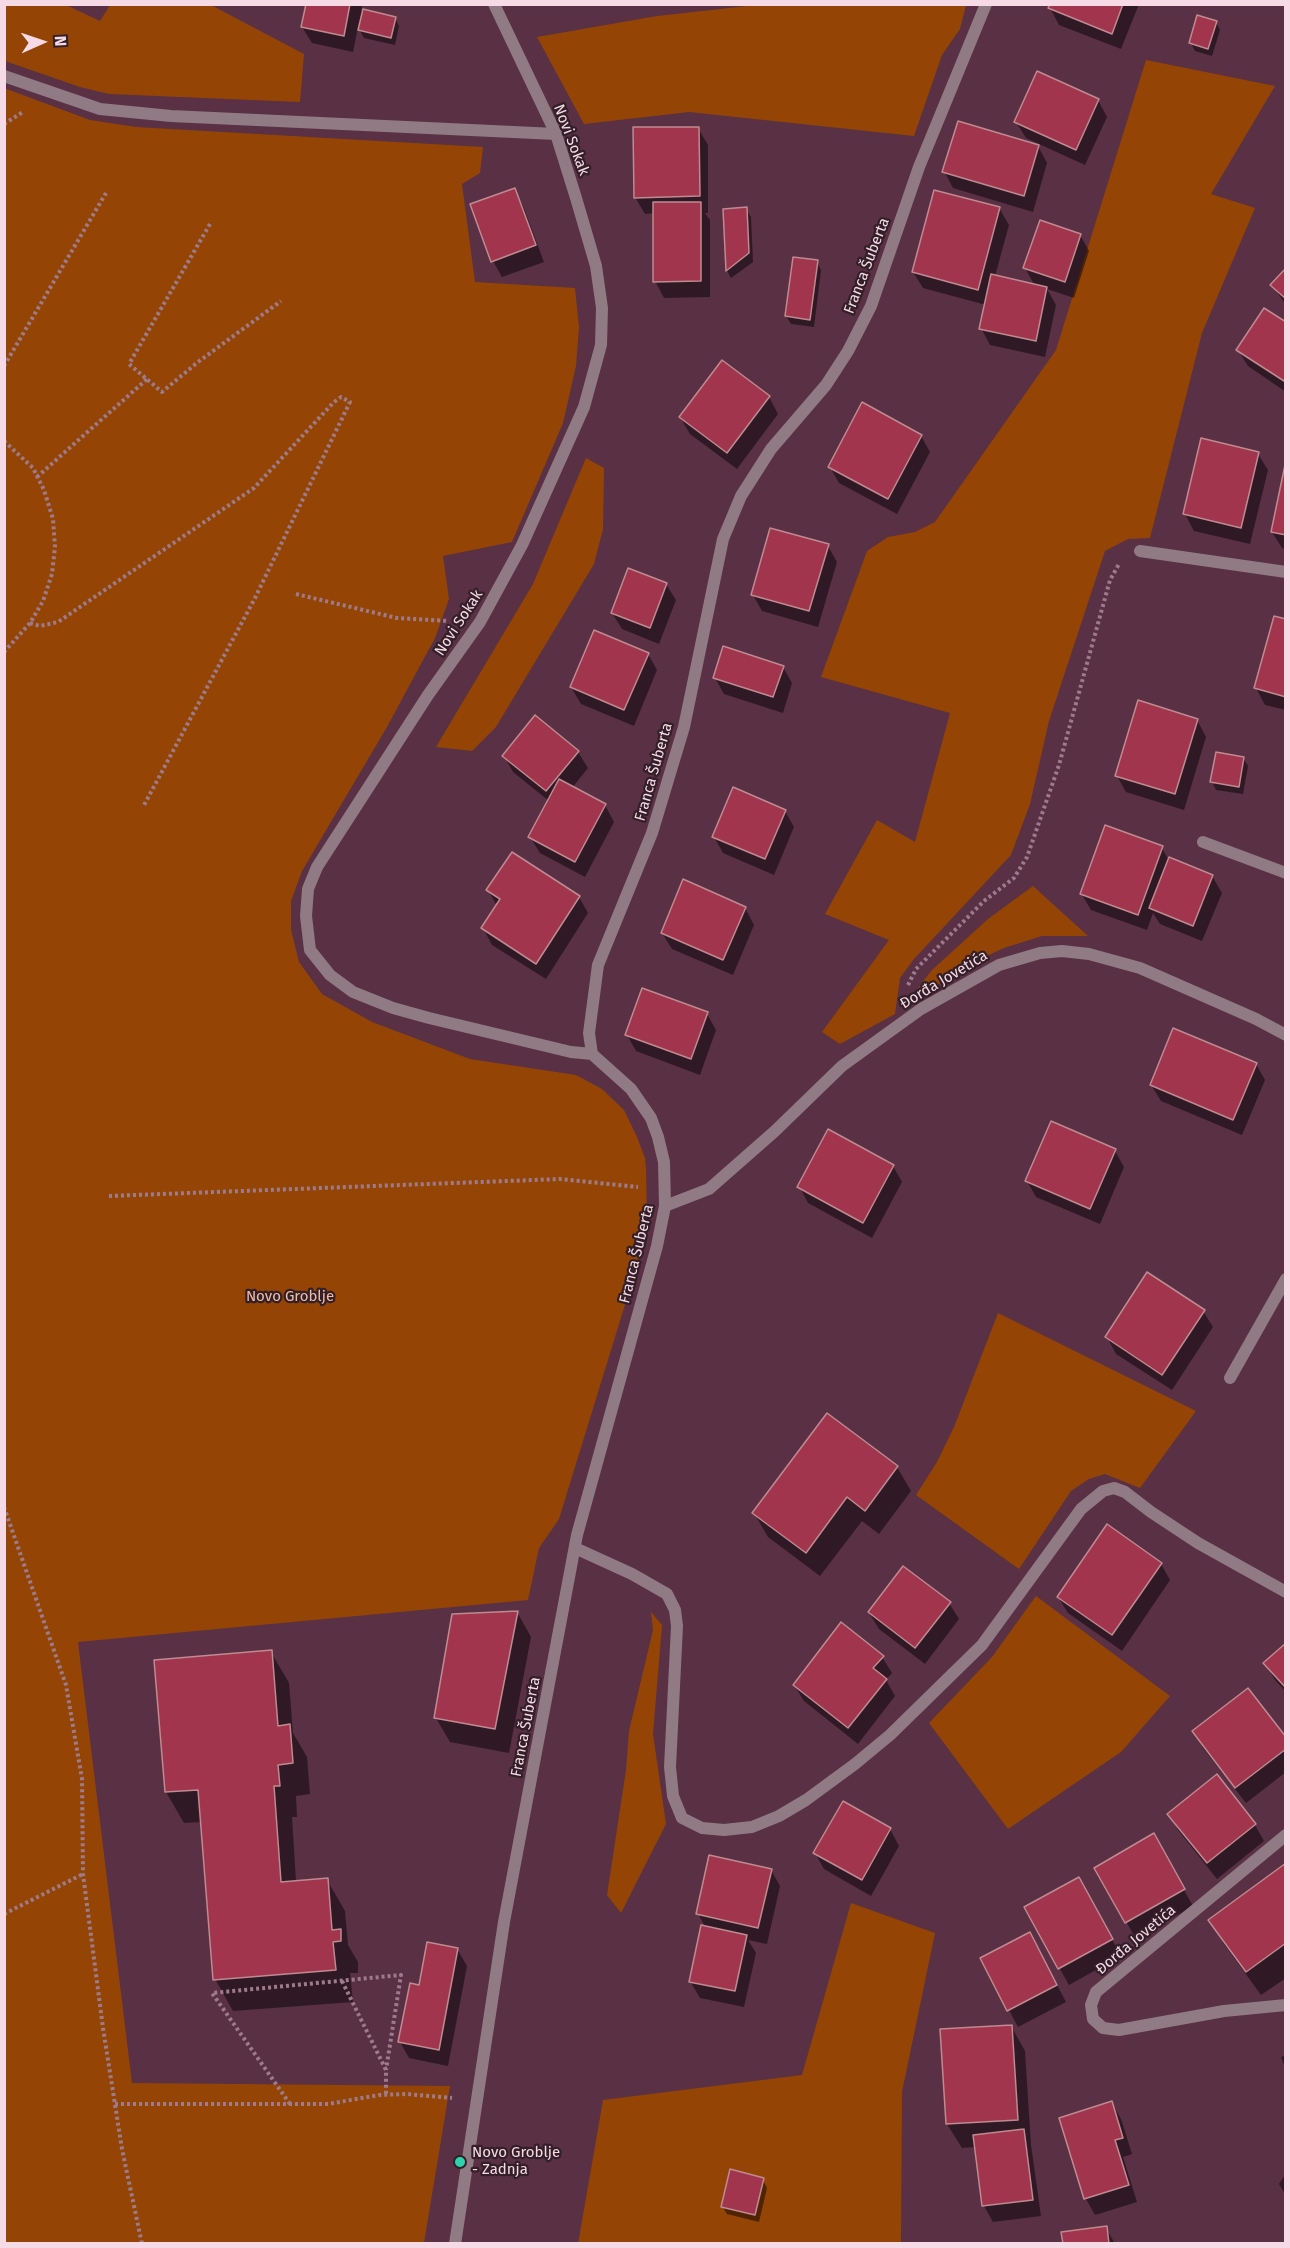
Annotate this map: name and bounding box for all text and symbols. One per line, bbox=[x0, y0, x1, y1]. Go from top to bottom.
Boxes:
north arrow bbox=[12, 12, 72, 72]
text: N bbox=[51, 35, 70, 47]
street label: Novi Sokak bbox=[549, 102, 593, 178]
street label: Franca Šuberta bbox=[840, 215, 894, 317]
street label: Novi Sokak bbox=[431, 587, 487, 659]
street label: Franca Šuberta bbox=[631, 721, 677, 823]
street label: Đorđa Jovetića bbox=[897, 947, 991, 1013]
street label: Franca Šuberta bbox=[616, 1203, 658, 1305]
park label: Novo Groblje bbox=[246, 1288, 334, 1306]
street label: Franca Šuberta bbox=[507, 1675, 545, 1779]
street label: Đorđa Jovetića bbox=[1092, 1901, 1180, 1979]
place label: Novo Groblje - Zadnja bbox=[472, 2144, 560, 2179]
marker: Novo Groblje - Zadnja bbox=[453, 2155, 467, 2169]

